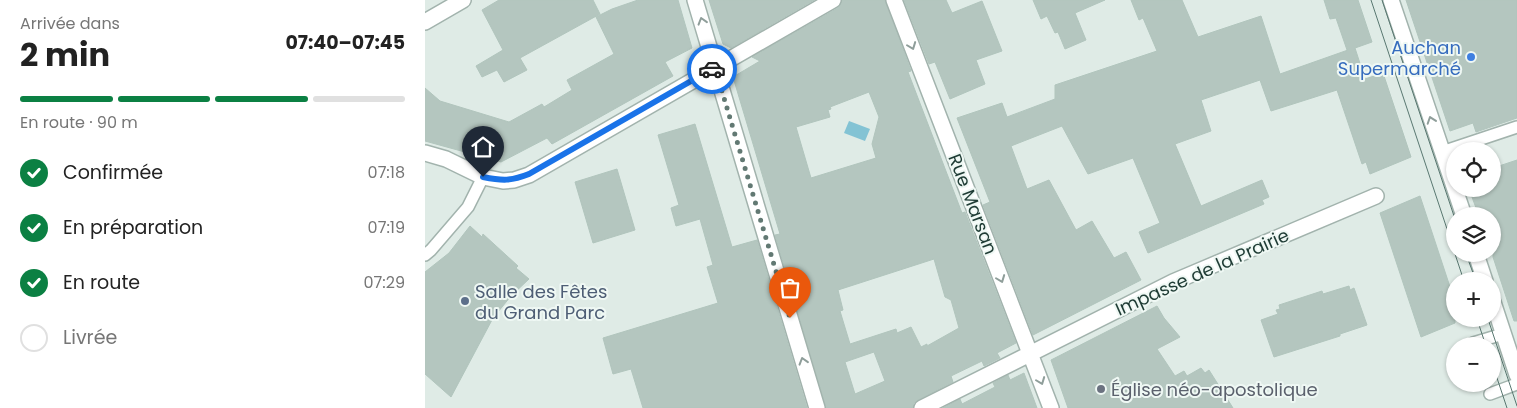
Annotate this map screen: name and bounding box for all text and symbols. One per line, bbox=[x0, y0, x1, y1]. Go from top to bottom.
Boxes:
text: Arrivée dans bbox=[20, 12, 120, 35]
one-way arrow bbox=[697, 17, 707, 26]
text: 07:40–07:45 bbox=[285, 29, 405, 56]
text: 2 min bbox=[20, 32, 110, 77]
place label: Auchan Supermarché bbox=[1338, 35, 1461, 81]
one-way arrow bbox=[906, 41, 916, 49]
courier bbox=[687, 44, 737, 94]
marker: Auchan Supermarché bbox=[1465, 51, 1477, 63]
icon: car bbox=[698, 55, 726, 83]
text: En route · 90 m bbox=[20, 111, 138, 134]
one-way arrow bbox=[1427, 117, 1437, 125]
pin bbox=[462, 126, 504, 177]
icon: home bbox=[469, 133, 497, 161]
map controls bbox=[1446, 142, 1501, 392]
button: locate bbox=[1446, 142, 1501, 197]
street label: Rue Marsan bbox=[942, 150, 1004, 258]
icon: check bbox=[20, 159, 48, 187]
text: Confirmée bbox=[63, 159, 163, 186]
text: 07:18 bbox=[368, 161, 405, 184]
button: layers bbox=[1446, 207, 1501, 262]
icon: check bbox=[20, 214, 48, 242]
text: En préparation bbox=[63, 214, 203, 241]
text: 07:19 bbox=[368, 216, 405, 239]
street label: Impasse de la Prairie bbox=[1111, 222, 1293, 322]
pin bbox=[769, 267, 811, 318]
icon: check bbox=[20, 269, 48, 297]
text: En route bbox=[63, 269, 140, 296]
text: 07:29 bbox=[364, 271, 405, 294]
button: + bbox=[1446, 272, 1501, 327]
icon: bag bbox=[776, 274, 804, 302]
one-way arrow bbox=[995, 274, 1005, 283]
place label: Salle des Fêtes du Grand Parc bbox=[475, 279, 607, 325]
marker: Salle des Fêtes du Grand Parc bbox=[459, 295, 471, 307]
text: Livrée bbox=[63, 324, 117, 351]
button: − bbox=[1446, 337, 1501, 392]
one-way arrow bbox=[798, 358, 808, 366]
one-way arrow bbox=[1034, 376, 1045, 385]
place label: Église néo-apostolique bbox=[1111, 377, 1318, 402]
marker: Église néo-apostolique bbox=[1095, 383, 1107, 395]

